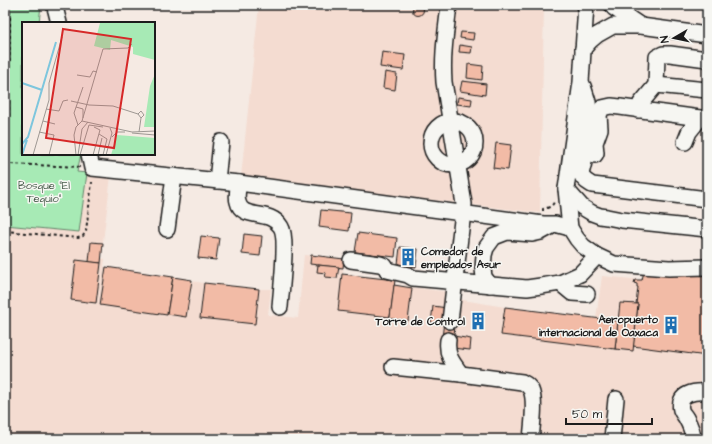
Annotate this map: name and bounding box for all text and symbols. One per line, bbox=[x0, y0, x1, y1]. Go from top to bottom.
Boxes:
north arrow bbox=[654, 18, 694, 58]
inset map bbox=[22, 22, 155, 155]
text: N bbox=[657, 35, 673, 44]
park label: Bosque "El Tequio" bbox=[18, 178, 70, 206]
place label: Comedor de empleados Asur bbox=[420, 244, 502, 273]
building icon: Comedor de empleados Asur bbox=[398, 247, 418, 267]
building icon: Torre de Control bbox=[468, 311, 488, 331]
place label: Aeropuerto internacional de Oaxaca bbox=[539, 312, 659, 340]
place label: Torre de Control bbox=[375, 314, 465, 329]
building icon: Aeropuerto internacional de Oaxaca bbox=[661, 315, 681, 335]
scale bar bbox=[566, 400, 652, 426]
text: 50 m bbox=[572, 406, 603, 423]

